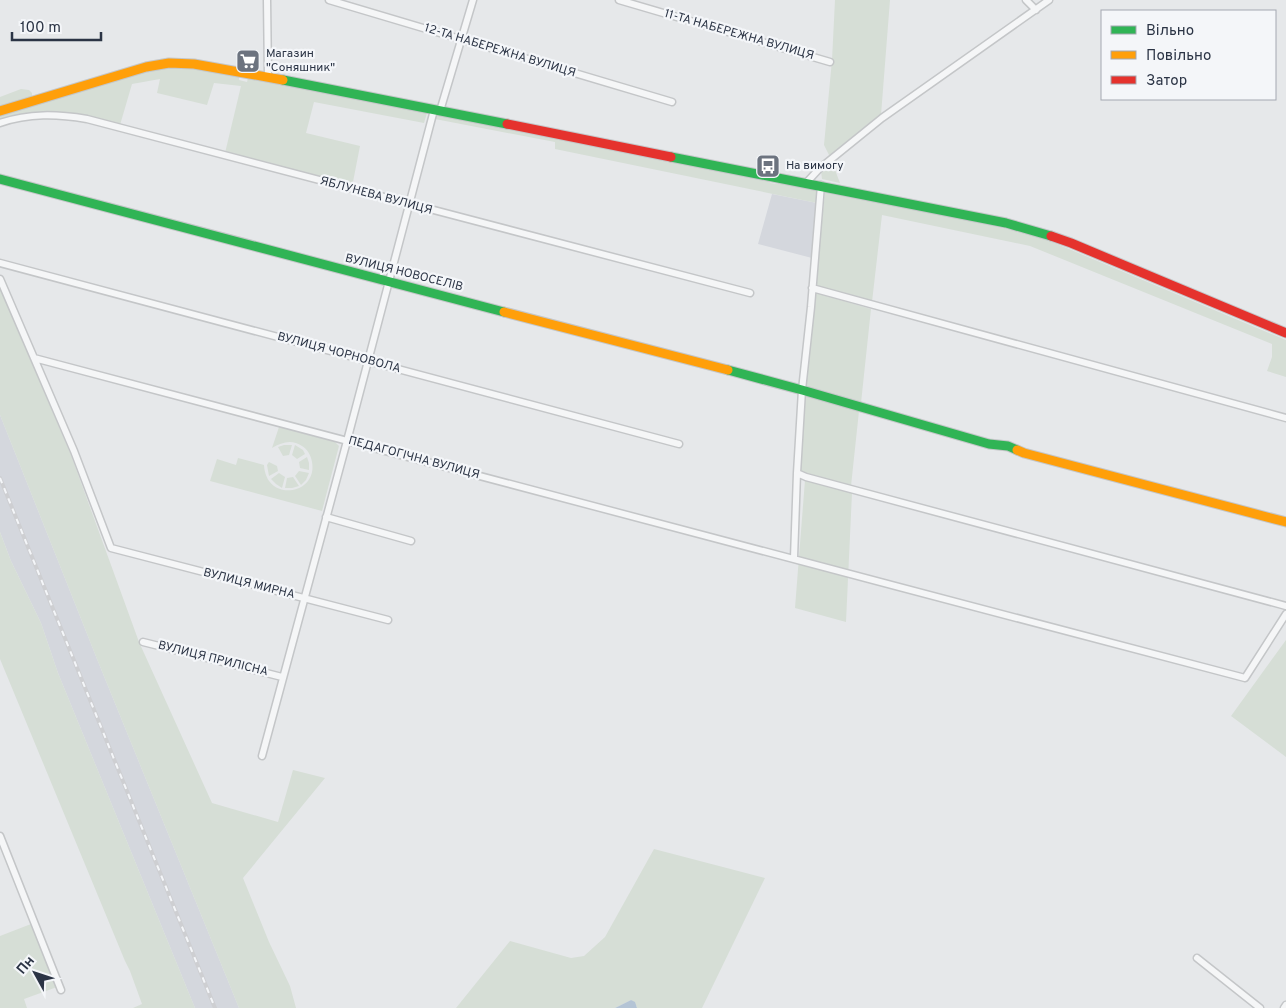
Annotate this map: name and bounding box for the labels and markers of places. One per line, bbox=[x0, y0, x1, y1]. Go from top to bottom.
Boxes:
place label: Магазин "Соняшник" bbox=[266, 46, 335, 76]
supermarket icon: Магазин "Соняшник" bbox=[235, 48, 261, 74]
bus stop icon: На вимогу bbox=[755, 153, 781, 179]
place label: На вимогу bbox=[786, 158, 844, 174]

